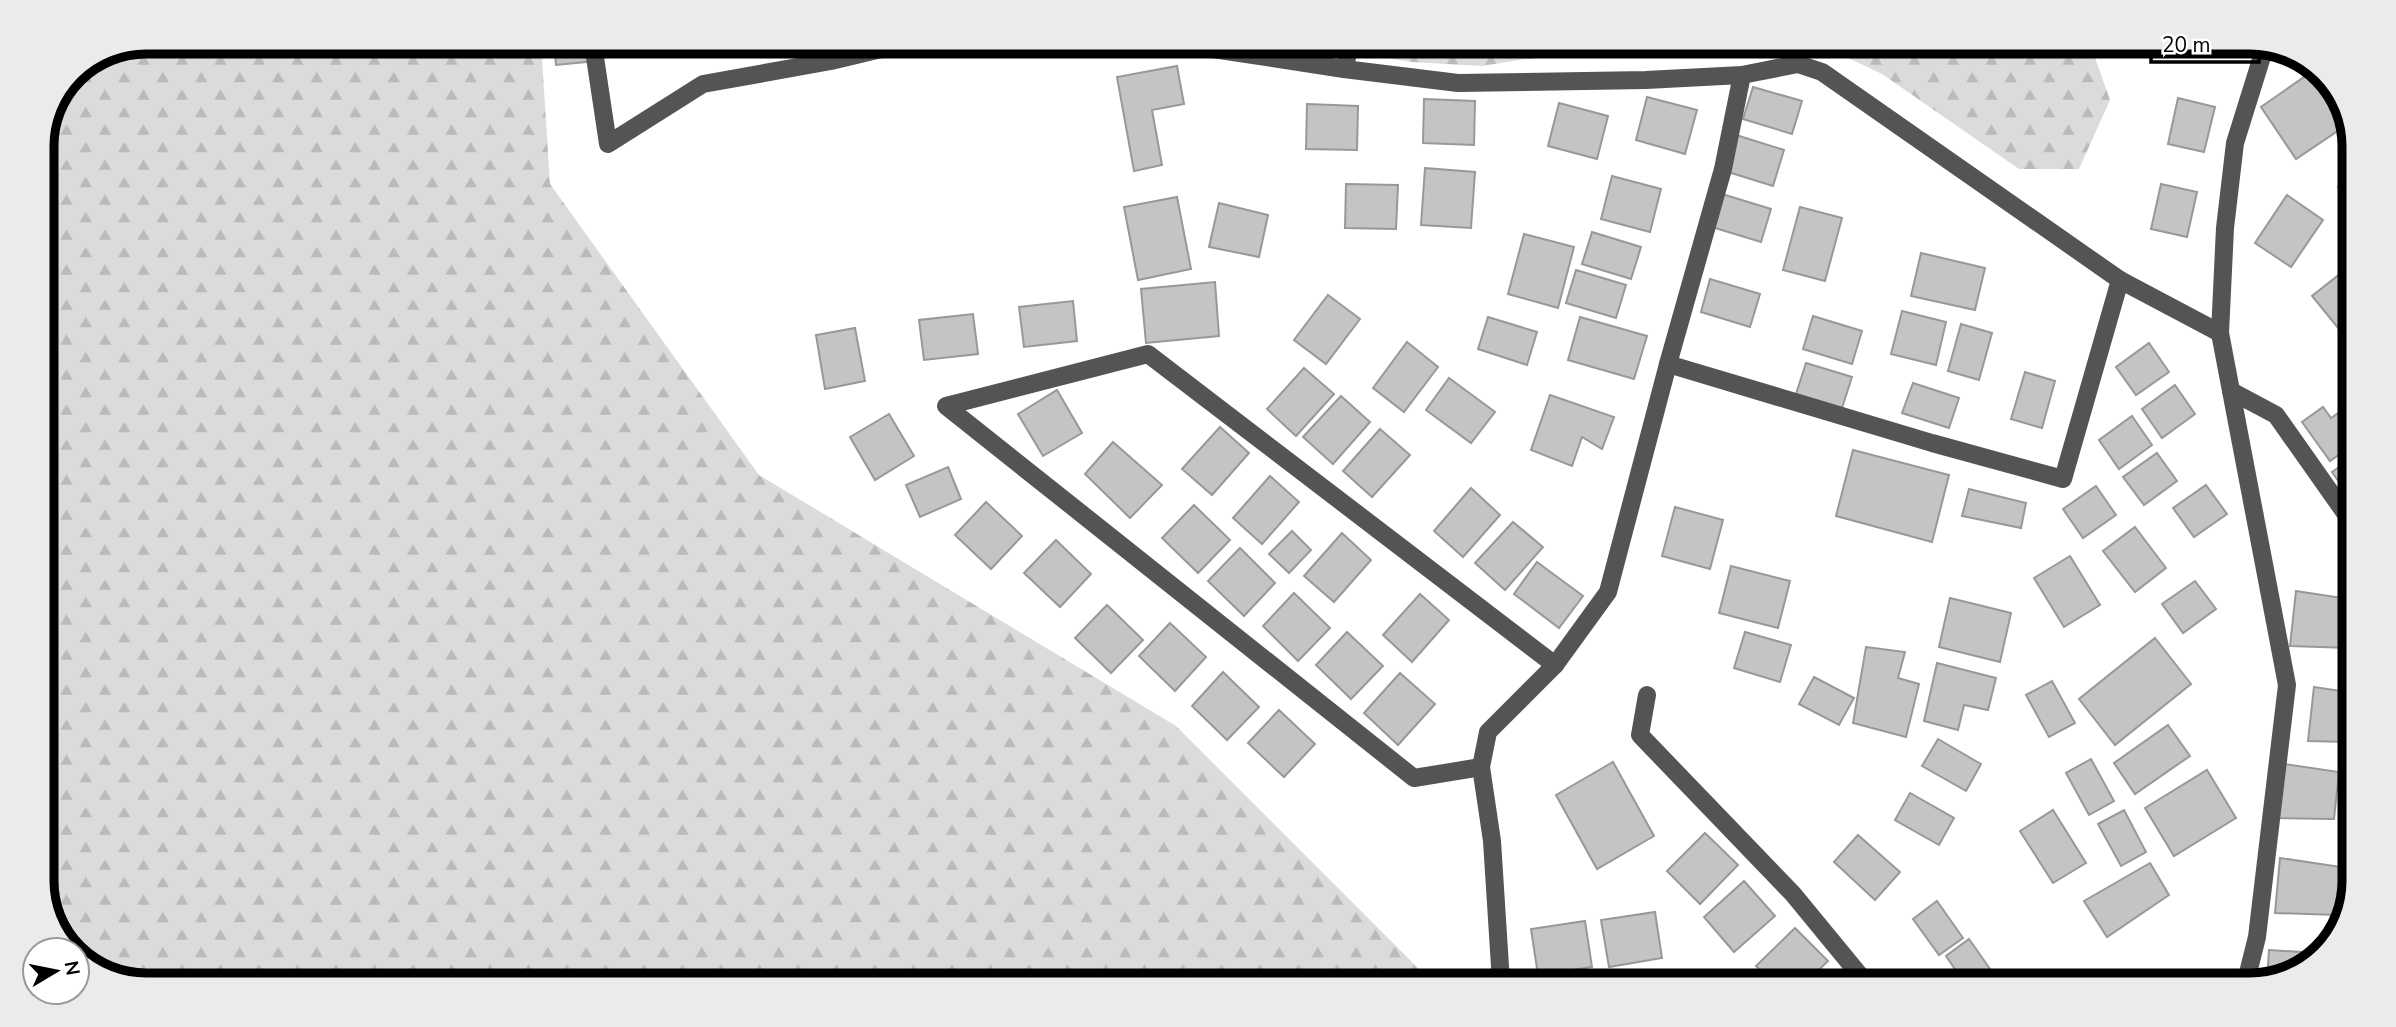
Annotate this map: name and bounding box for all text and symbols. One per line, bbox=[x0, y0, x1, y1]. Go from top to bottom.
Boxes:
scale bar bbox=[2151, 21, 2260, 65]
text: 20 m bbox=[2162, 31, 2211, 59]
north arrow bbox=[21, 936, 91, 1006]
text: N bbox=[58, 959, 86, 977]

